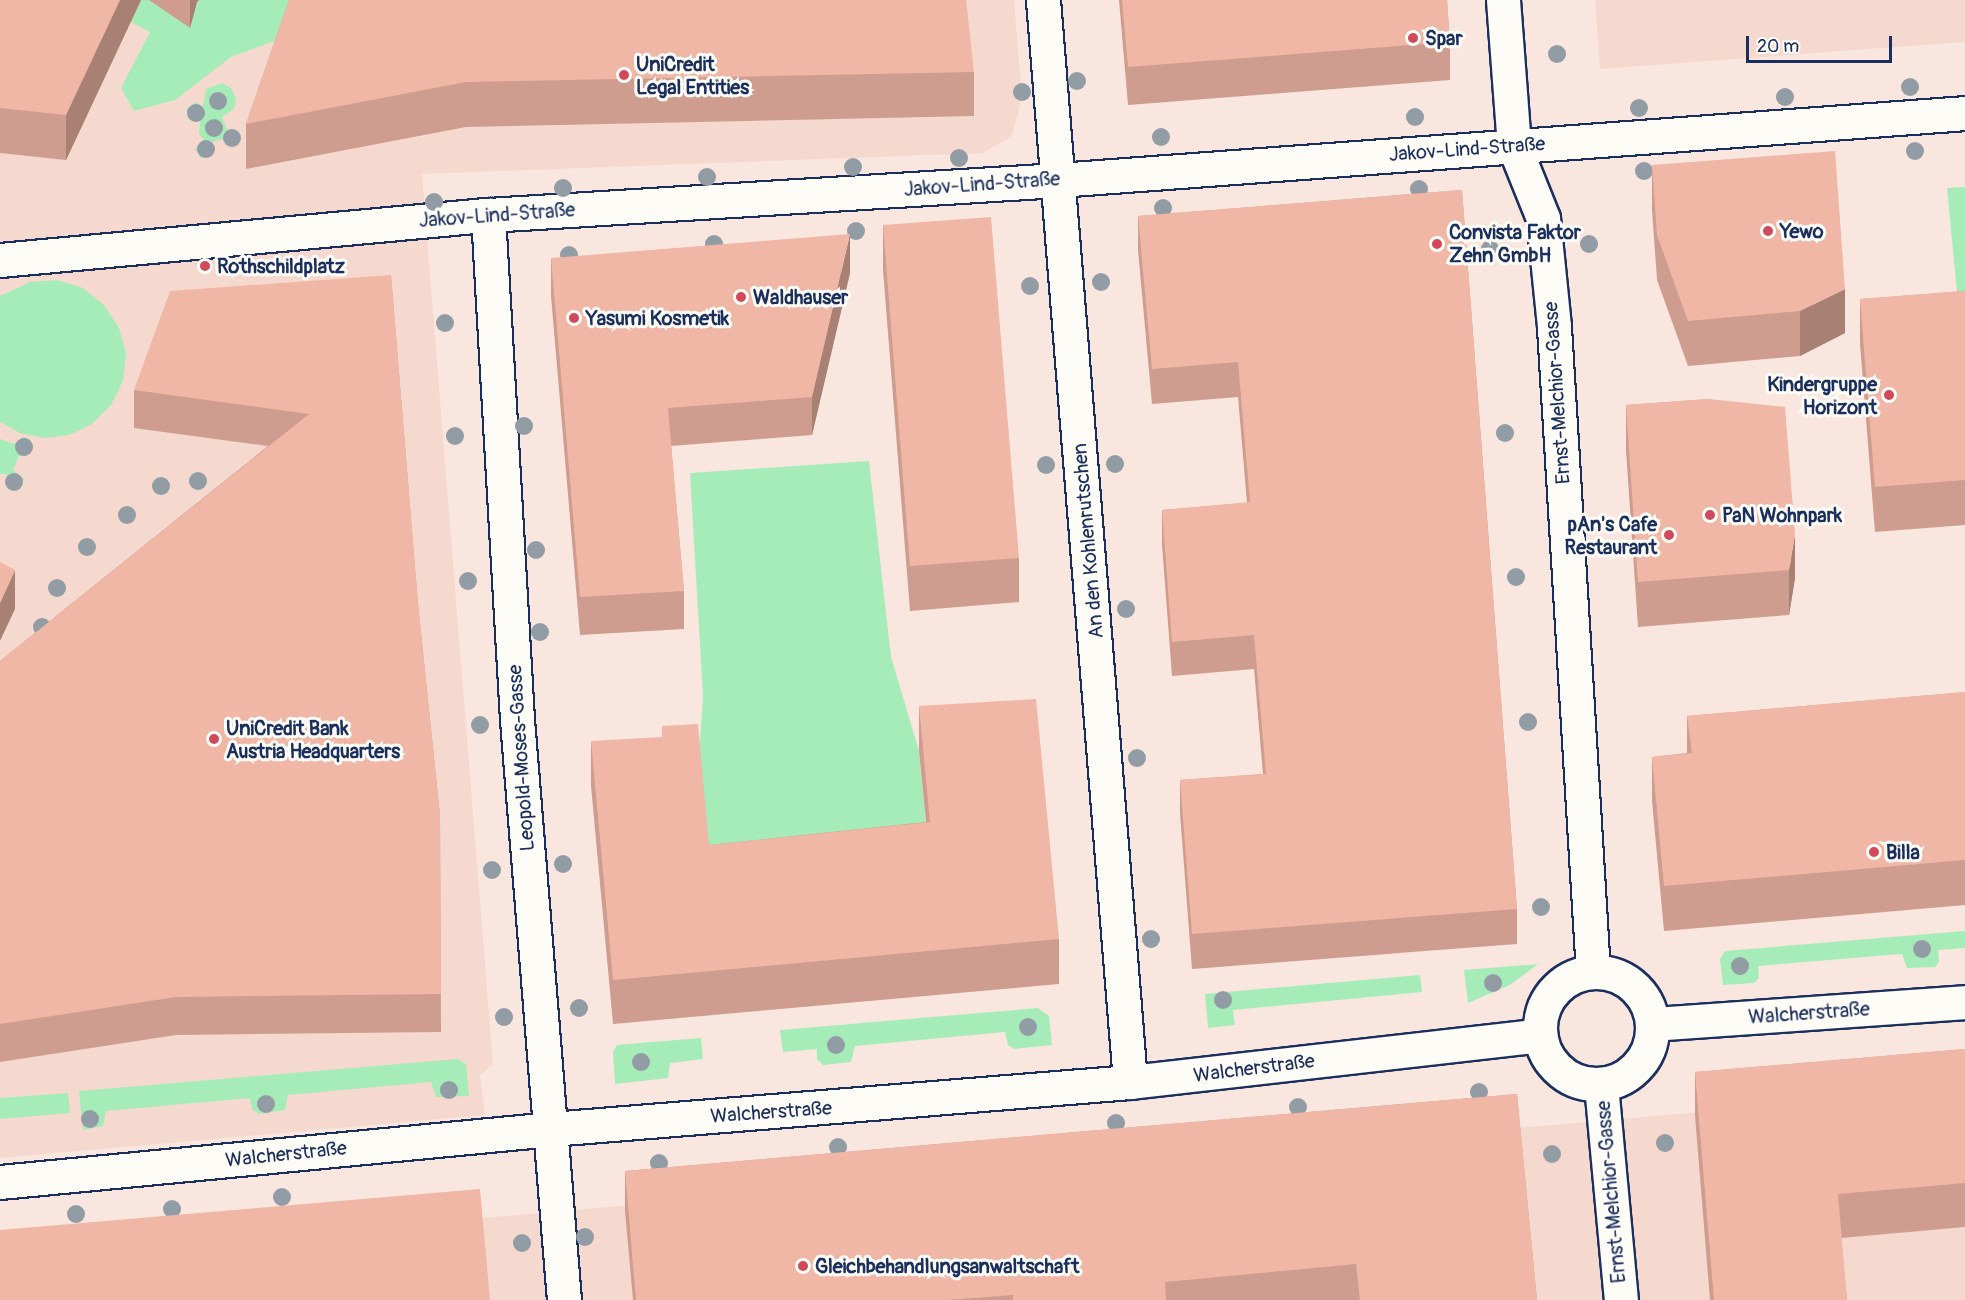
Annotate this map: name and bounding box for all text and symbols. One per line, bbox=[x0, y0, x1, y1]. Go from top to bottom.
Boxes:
scale bar bbox=[1749, 24, 1894, 62]
place label: Spar bbox=[1425, 26, 1463, 50]
marker: Spar bbox=[1406, 31, 1420, 45]
text: 20 m bbox=[1757, 35, 1799, 58]
place label: UniCredit Legal Entities bbox=[636, 52, 749, 99]
marker: UniCredit Legal Entities bbox=[617, 68, 631, 82]
street label: Jakov-Lind-Straße bbox=[1388, 132, 1546, 166]
street label: Jakov-Lind-Straße bbox=[903, 167, 1061, 201]
street label: Jakov-Lind-Straße bbox=[418, 198, 576, 232]
place label: Yewo bbox=[1780, 219, 1824, 243]
place label: Convista Faktor Zehn GmbH bbox=[1449, 220, 1581, 267]
marker: Yewo bbox=[1761, 224, 1775, 238]
marker: Convista Faktor Zehn GmbH bbox=[1430, 237, 1444, 251]
place label: Rothschildplatz bbox=[217, 254, 345, 278]
marker: Rothschildplatz bbox=[198, 259, 212, 273]
place label: Waldhauser bbox=[753, 285, 848, 309]
marker: Waldhauser bbox=[734, 290, 748, 304]
street label: Ernst-Melchior-Gasse bbox=[1539, 301, 1575, 485]
place label: Yasumi Kosmetik bbox=[586, 306, 729, 330]
marker: Yasumi Kosmetik bbox=[567, 311, 581, 325]
place label: Kindergruppe Horizont bbox=[1767, 372, 1877, 419]
marker: Kindergruppe Horizont bbox=[1882, 388, 1896, 402]
street label: An den Kohlenrutschen bbox=[1068, 442, 1108, 640]
place label: PaN Wohnpark bbox=[1722, 503, 1842, 527]
marker: PaN Wohnpark bbox=[1703, 508, 1717, 522]
place label: pAn's Cafe Restaurant bbox=[1565, 512, 1657, 559]
marker: pAn's Cafe Restaurant bbox=[1662, 528, 1676, 542]
street label: Leopold-Moses-Gasse bbox=[503, 664, 539, 852]
place label: UniCredit Bank Austria Headquarters bbox=[226, 716, 400, 763]
marker: UniCredit Bank Austria Headquarters bbox=[207, 732, 221, 746]
place label: Billa bbox=[1886, 840, 1920, 864]
marker: Billa bbox=[1867, 845, 1881, 859]
street label: Walcherstraße bbox=[1747, 997, 1871, 1029]
street label: Walcherstraße bbox=[1192, 1049, 1316, 1087]
street label: Walcherstraße bbox=[709, 1096, 833, 1128]
street label: Ernst-Melchior-Gasse bbox=[1591, 1100, 1631, 1284]
street label: Walcherstraße bbox=[224, 1136, 348, 1172]
place label: Gleichbehandlungsanwaltschaft bbox=[815, 1254, 1079, 1278]
marker: Gleichbehandlungsanwaltschaft bbox=[796, 1259, 810, 1273]

